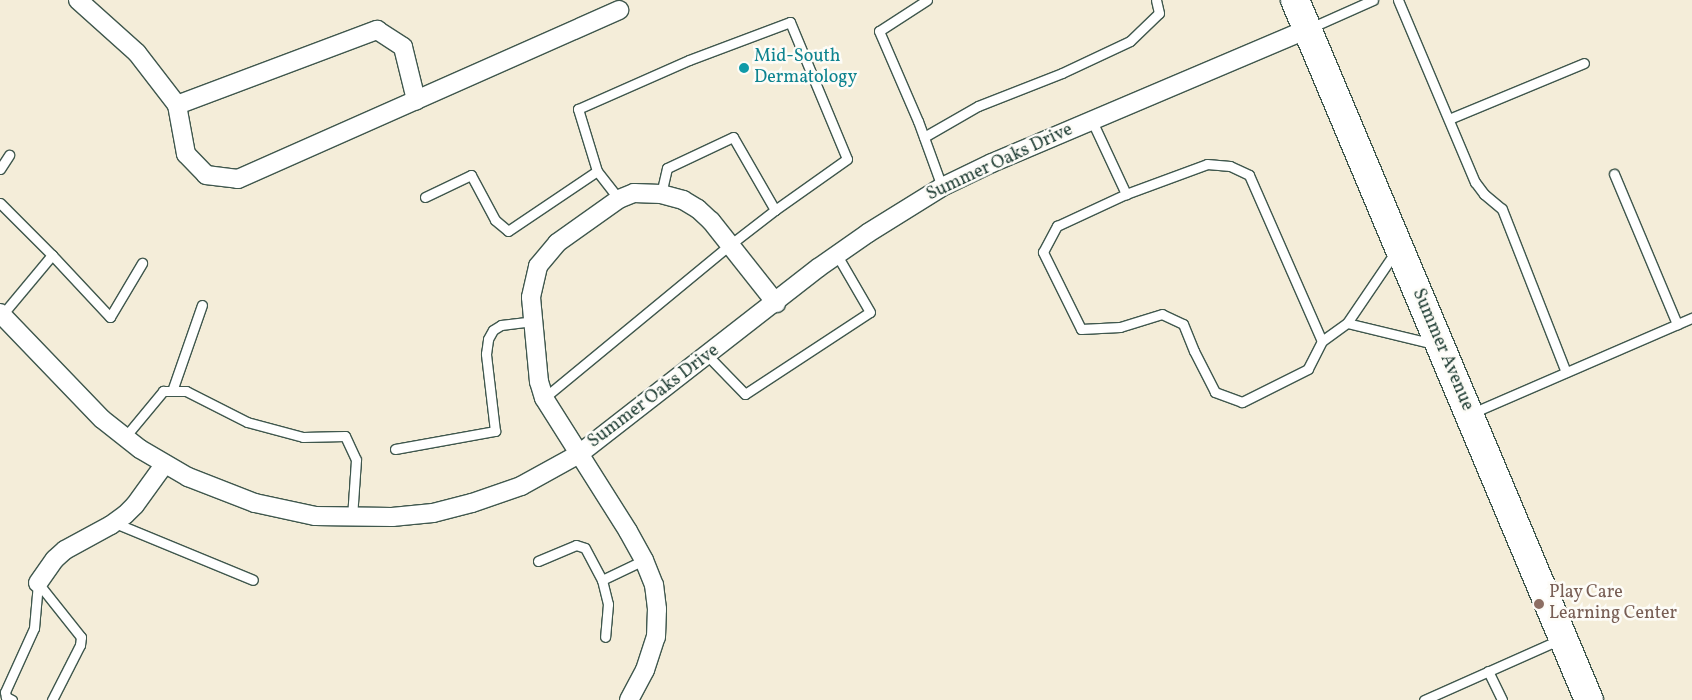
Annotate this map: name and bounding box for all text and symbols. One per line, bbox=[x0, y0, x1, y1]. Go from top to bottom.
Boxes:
place label: Mid-South Dermatology bbox=[754, 47, 857, 90]
marker: Mid-South Dermatology bbox=[738, 62, 750, 74]
street label: Summer Oaks Drive bbox=[923, 120, 1077, 206]
street label: Summer Avenue bbox=[1407, 286, 1477, 414]
street label: Summer Oaks Drive bbox=[584, 341, 724, 453]
place label: Play Care Learning Center bbox=[1549, 583, 1677, 626]
marker: Play Care Learning Center bbox=[1533, 598, 1545, 610]

